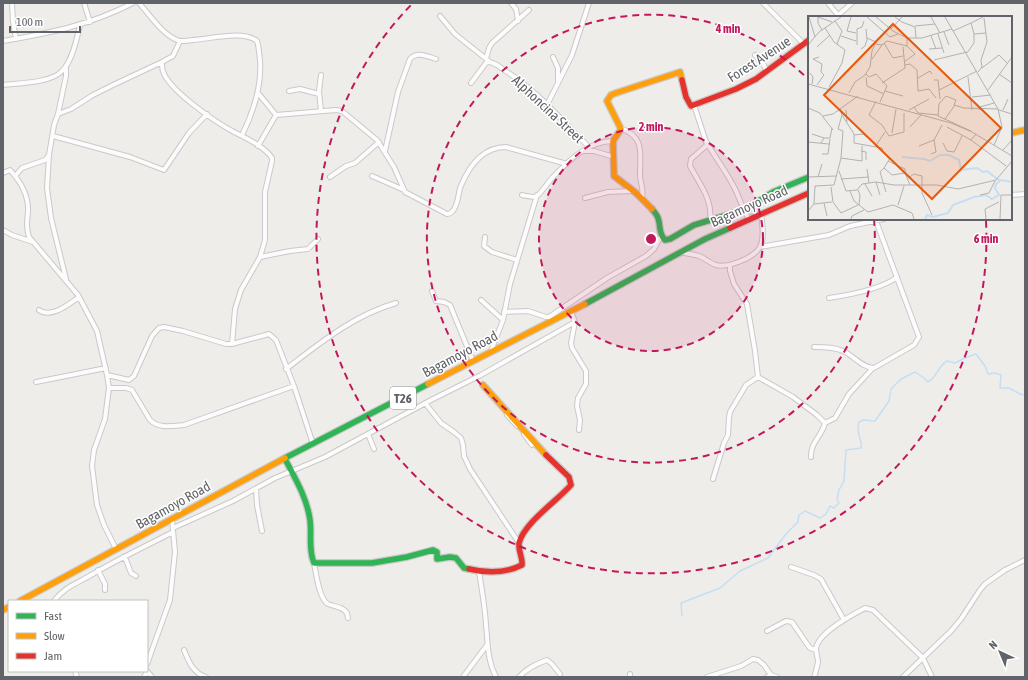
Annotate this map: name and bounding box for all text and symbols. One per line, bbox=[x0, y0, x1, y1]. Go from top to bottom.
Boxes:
scale bar bbox=[10, 8, 80, 34]
text: 100 m bbox=[16, 15, 43, 29]
inset map bbox=[808, 16, 1012, 220]
text: 4 min bbox=[715, 22, 740, 36]
street label: Forest Avenue bbox=[724, 33, 794, 85]
street label: Alphoncina Street bbox=[509, 72, 587, 146]
text: 2 min bbox=[639, 120, 663, 134]
street label: Bagamoyo Road bbox=[708, 182, 790, 230]
centre of rings bbox=[644, 232, 658, 246]
text: 6 min bbox=[974, 232, 998, 246]
street label: Bagamoyo Road bbox=[420, 328, 500, 380]
road number: T26 bbox=[390, 387, 416, 409]
street label: Bagamoyo Road bbox=[133, 478, 213, 532]
legend bbox=[8, 600, 148, 672]
text: Fast bbox=[44, 609, 62, 623]
text: Slow bbox=[44, 629, 65, 643]
north arrow bbox=[980, 632, 1020, 672]
text: N bbox=[987, 638, 1000, 651]
text: Jam bbox=[44, 649, 62, 663]

